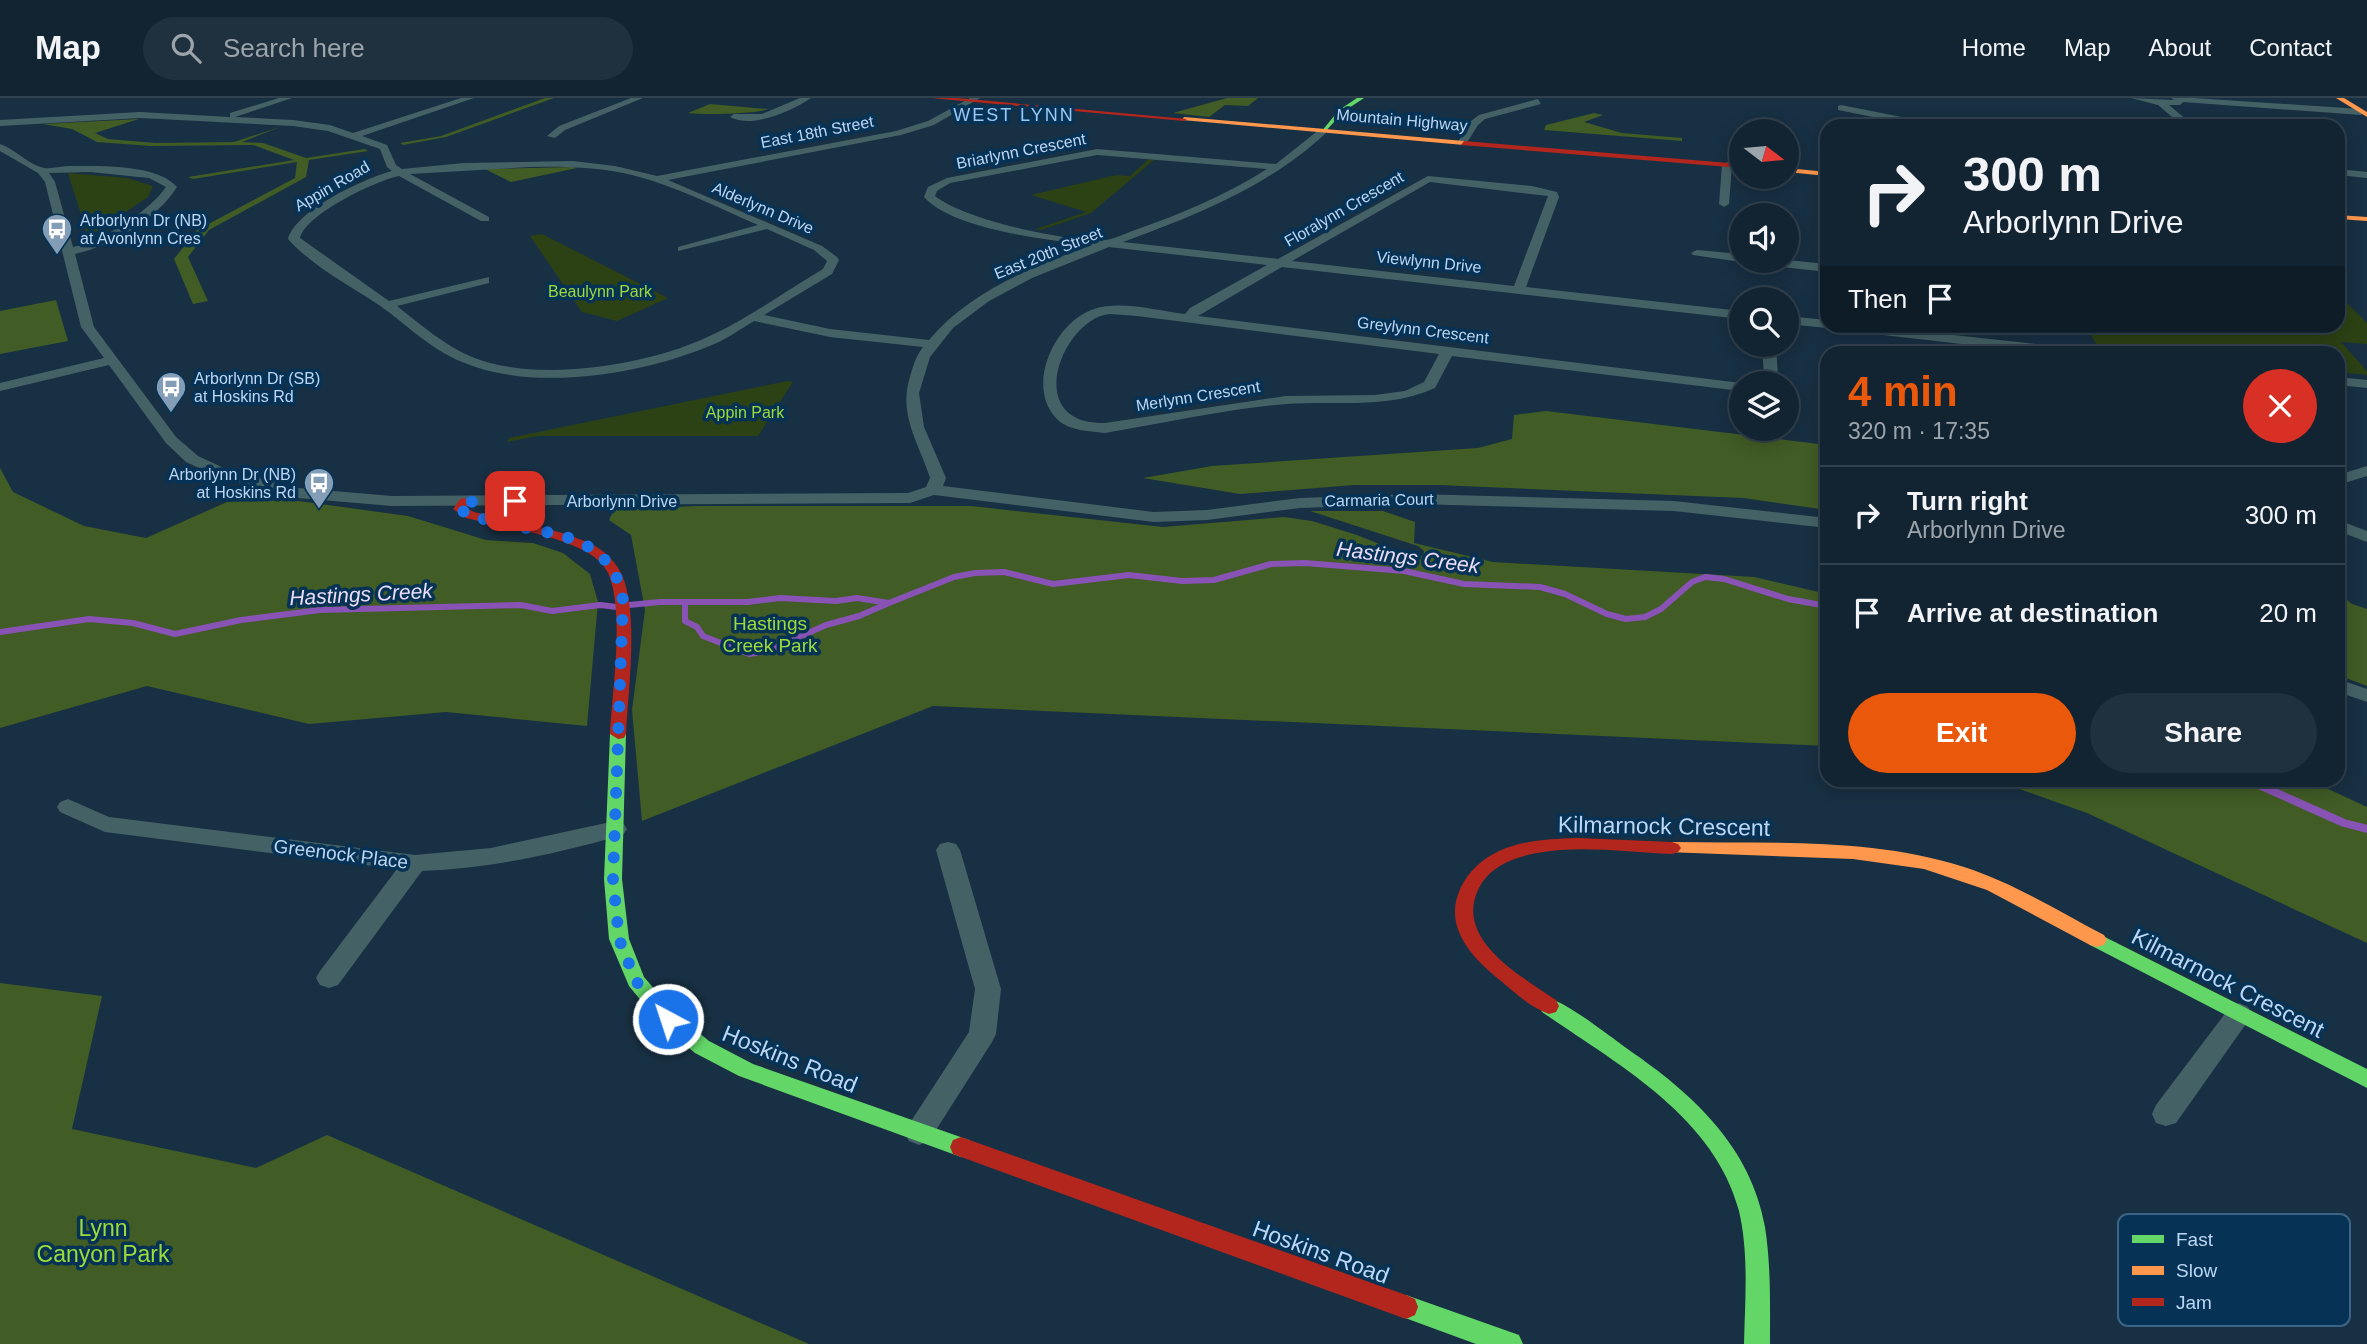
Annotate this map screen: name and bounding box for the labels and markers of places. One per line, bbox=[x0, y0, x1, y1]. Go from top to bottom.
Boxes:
bus stop icon: Arborlynn Dr (NB) at Avonlynn Cres bbox=[40, 212, 74, 256]
place label: Arborlynn Dr (NB) at Avonlynn Cres bbox=[80, 212, 207, 247]
bus stop icon: Arborlynn Dr (SB) at Hoskins Rd bbox=[154, 370, 188, 414]
place label: Arborlynn Dr (SB) at Hoskins Rd bbox=[194, 370, 320, 405]
place label: Arborlynn Dr (NB) at Hoskins Rd bbox=[169, 466, 296, 501]
bus stop icon: Arborlynn Dr (NB) at Hoskins Rd bbox=[302, 466, 336, 510]
pin bbox=[485, 471, 545, 531]

